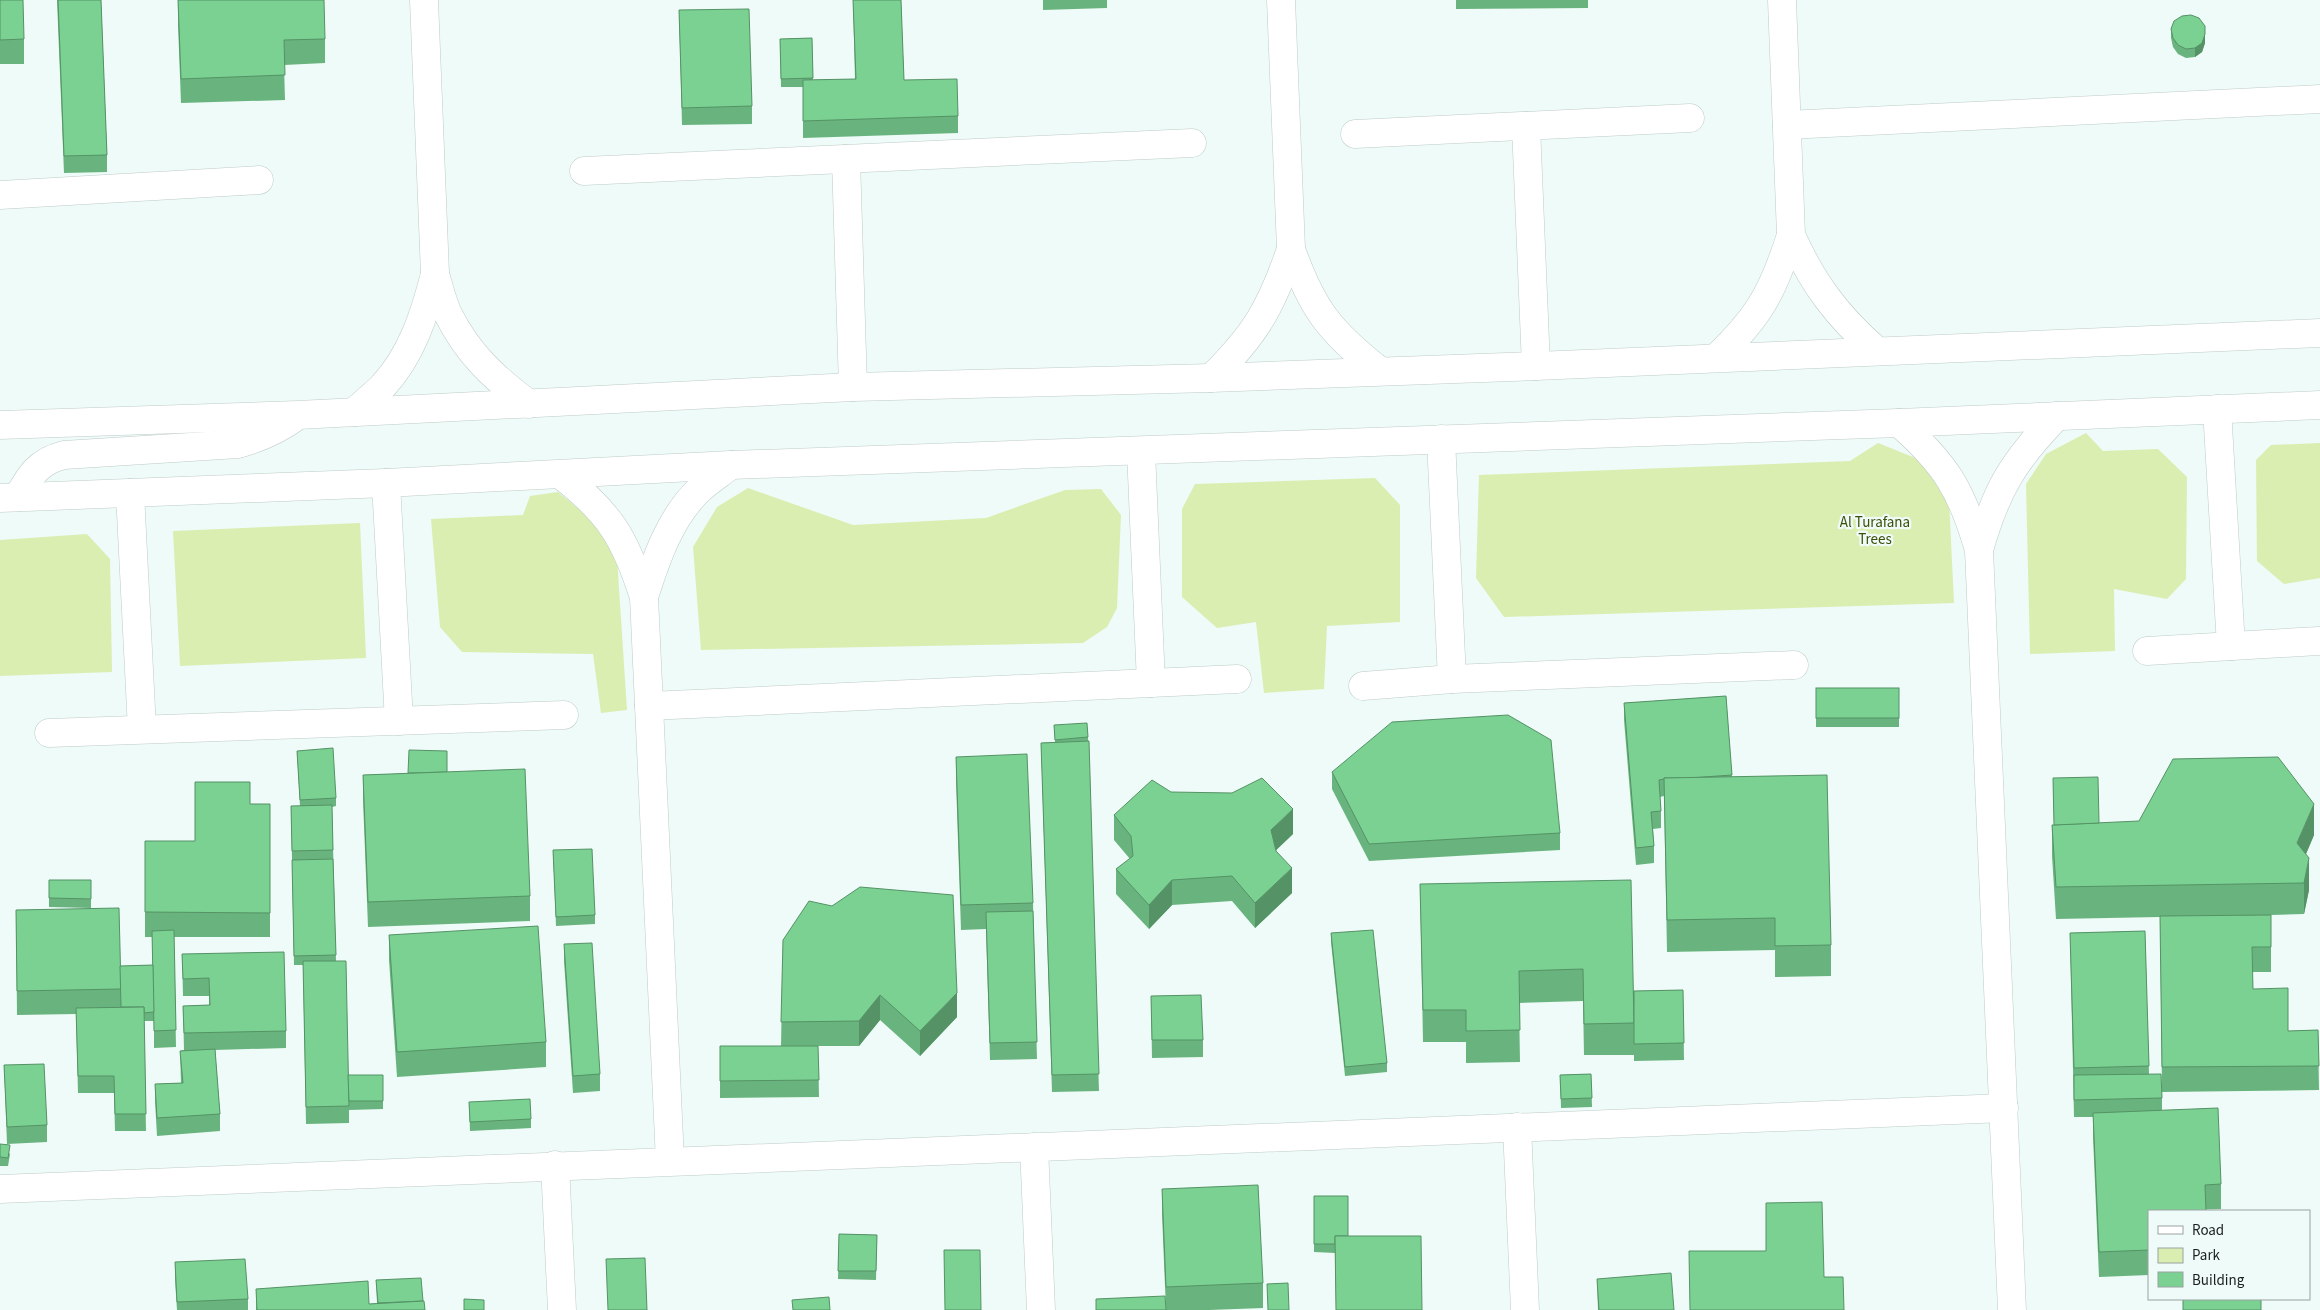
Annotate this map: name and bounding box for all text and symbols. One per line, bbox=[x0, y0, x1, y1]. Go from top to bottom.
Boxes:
park label: Al Turafana Trees bbox=[1840, 512, 1910, 550]
legend bbox=[2148, 1210, 2310, 1300]
text: Road bbox=[2192, 1220, 2224, 1241]
text: Park bbox=[2192, 1245, 2221, 1266]
text: Building bbox=[2192, 1270, 2245, 1291]

